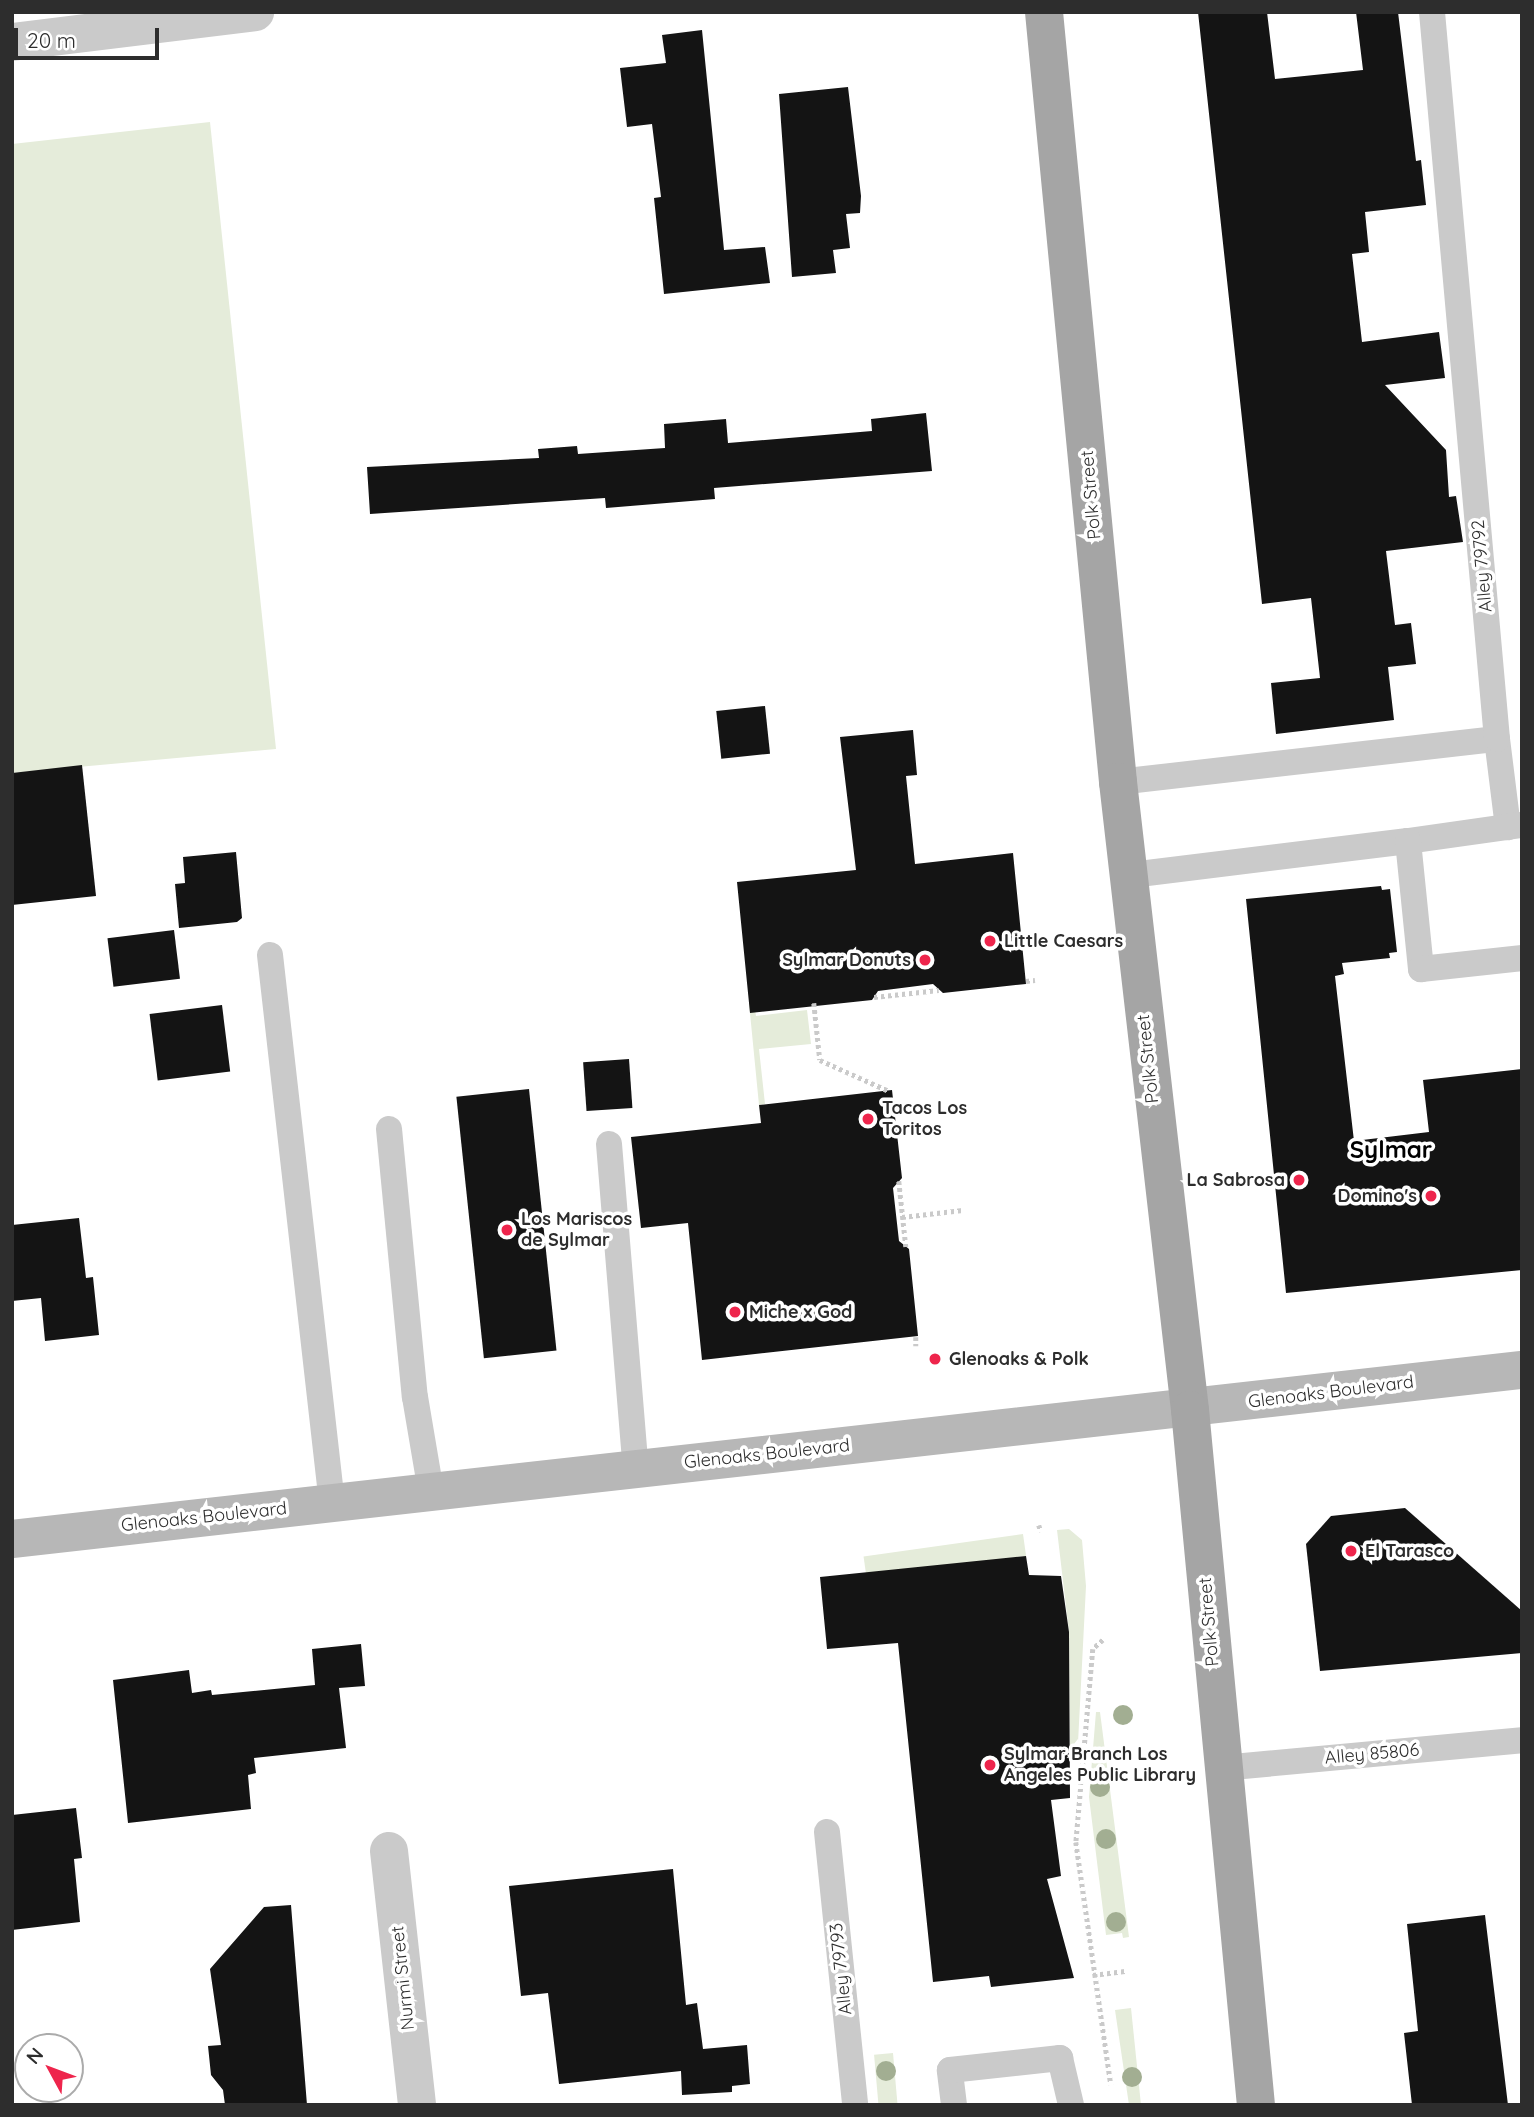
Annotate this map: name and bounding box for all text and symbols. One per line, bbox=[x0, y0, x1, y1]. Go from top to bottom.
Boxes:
scale bar bbox=[18, 14, 163, 58]
text: 20 m bbox=[27, 27, 76, 53]
street label: Polk Street bbox=[1076, 450, 1106, 540]
street label: Alley 79792 bbox=[1467, 519, 1497, 613]
place label: Little Caesars bbox=[1004, 930, 1123, 952]
marker: Little Caesars bbox=[982, 933, 998, 949]
place label: Sylmar Donuts bbox=[782, 949, 911, 971]
marker: Sylmar Donuts bbox=[917, 952, 933, 968]
street label: Polk Street bbox=[1133, 1013, 1163, 1105]
place label: Tacos Los Toritos bbox=[882, 1098, 967, 1140]
marker: Tacos Los Toritos bbox=[860, 1111, 876, 1127]
district label: Sylmar bbox=[1350, 1136, 1432, 1164]
place label: La Sabrosa bbox=[1186, 1169, 1285, 1191]
marker: La Sabrosa bbox=[1291, 1172, 1307, 1188]
place label: Domino's bbox=[1337, 1185, 1417, 1207]
marker: Domino's bbox=[1423, 1188, 1439, 1204]
place label: Los Mariscos de Sylmar bbox=[521, 1209, 632, 1252]
marker: Los Mariscos de Sylmar bbox=[499, 1222, 515, 1238]
place label: Miche x God bbox=[749, 1301, 852, 1323]
marker: Miche x God bbox=[727, 1304, 743, 1320]
place label: Glenoaks & Polk bbox=[949, 1348, 1089, 1370]
marker: Glenoaks & Polk bbox=[927, 1351, 943, 1367]
street label: Glenoaks Boulevard bbox=[1247, 1371, 1415, 1413]
street label: Glenoaks Boulevard bbox=[683, 1435, 851, 1473]
street label: Glenoaks Boulevard bbox=[120, 1498, 288, 1536]
place label: El Tarasco bbox=[1365, 1540, 1454, 1562]
marker: El Tarasco bbox=[1343, 1543, 1359, 1559]
street label: Polk Street bbox=[1194, 1577, 1224, 1667]
street label: Alley 85806 bbox=[1324, 1739, 1420, 1769]
place label: Sylmar Branch Los Angeles Public Library bbox=[1004, 1744, 1196, 1786]
marker: Sylmar Branch Los Angeles Public Library bbox=[982, 1757, 998, 1773]
street label: Alley 79793 bbox=[825, 1922, 857, 2016]
street label: Nurmi Street bbox=[387, 1925, 419, 2031]
north arrow bbox=[14, 2033, 84, 2103]
text: N bbox=[21, 2042, 48, 2069]

